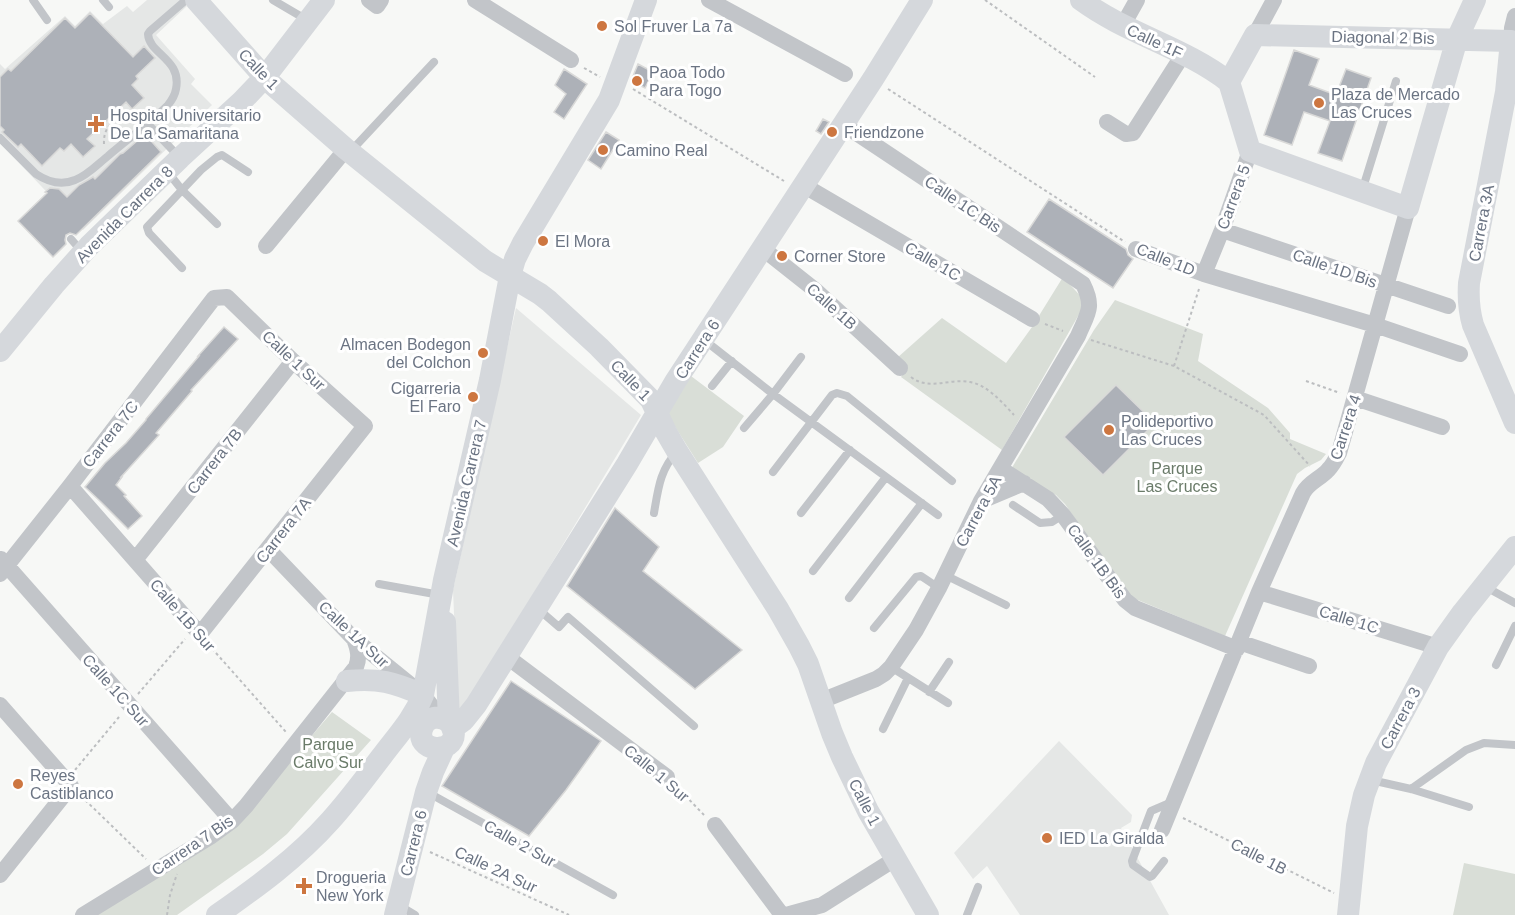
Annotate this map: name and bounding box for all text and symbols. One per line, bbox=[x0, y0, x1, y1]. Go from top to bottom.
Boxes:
place label: Sol Fruver La 7a bbox=[614, 18, 732, 35]
marker: Sol Fruver La 7a bbox=[595, 19, 609, 33]
street label: Calle 1F bbox=[1124, 21, 1186, 62]
street label: Diagonal 2 Bis bbox=[1331, 28, 1435, 47]
street label: Calle 1 bbox=[235, 46, 282, 93]
place label: Paoa Todo Para Togo bbox=[649, 64, 725, 99]
marker: Paoa Todo Para Togo bbox=[630, 74, 644, 88]
place label: Plaza de Mercado Las Cruces bbox=[1331, 86, 1460, 121]
marker: Plaza de Mercado Las Cruces bbox=[1312, 96, 1326, 110]
place label: Hospital Universitario De La Samaritana bbox=[110, 107, 261, 142]
marker: Hospital Universitario De La Samaritana bbox=[87, 115, 105, 133]
place label: Friendzone bbox=[844, 124, 924, 141]
marker: Friendzone bbox=[825, 125, 839, 139]
place label: Camino Real bbox=[615, 142, 707, 159]
marker: Camino Real bbox=[596, 143, 610, 157]
street label: Avenida Carrera 8 bbox=[73, 162, 176, 266]
street label: Carrera 5 bbox=[1214, 162, 1253, 232]
street label: Calle 1C Bis bbox=[921, 173, 1004, 236]
street label: Carrera 3A bbox=[1466, 183, 1497, 263]
place label: El Mora bbox=[555, 233, 610, 250]
marker: El Mora bbox=[536, 234, 550, 248]
street label: Calle 1C bbox=[902, 239, 964, 284]
street label: Calle 1D bbox=[1134, 240, 1197, 279]
street label: Calle 1D Bis bbox=[1290, 246, 1379, 291]
place label: Corner Store bbox=[794, 248, 886, 265]
marker: Corner Store bbox=[775, 249, 789, 263]
street label: Calle 1B bbox=[804, 280, 860, 333]
street label: Carrera 6 bbox=[672, 316, 723, 382]
street label: Calle 1 Sur bbox=[259, 327, 329, 394]
place label: Almacen Bodegon del Colchon bbox=[340, 336, 471, 371]
marker: Almacen Bodegon del Colchon bbox=[476, 346, 490, 360]
street label: Calle 1 bbox=[607, 357, 654, 404]
place label: Cigarreria El Faro bbox=[391, 380, 461, 415]
marker: Cigarreria El Faro bbox=[466, 390, 480, 404]
street label: Carrera 4 bbox=[1327, 392, 1364, 462]
street label: Carrera 7C bbox=[79, 398, 141, 471]
place label: Polideportivo Las Cruces bbox=[1121, 413, 1214, 448]
street label: Avenida Carrera 7 bbox=[444, 418, 489, 548]
marker: Polideportivo Las Cruces bbox=[1102, 423, 1116, 437]
street label: Carrera 7B bbox=[184, 425, 245, 497]
park label: Parque Las Cruces bbox=[1137, 460, 1217, 495]
street label: Carrera 5A bbox=[953, 472, 1004, 550]
street label: Carrera 7A bbox=[253, 494, 314, 566]
street label: Calle 1B Bis bbox=[1064, 521, 1129, 602]
street label: Calle 1B Sur bbox=[147, 576, 219, 655]
street label: Calle 1A Sur bbox=[315, 598, 392, 671]
street label: Calle 1C bbox=[1317, 602, 1381, 637]
street label: Calle 1C Sur bbox=[79, 651, 153, 730]
street label: Carrera 3 bbox=[1377, 684, 1424, 752]
park label: Parque Calvo Sur bbox=[293, 736, 364, 771]
street label: Calle 1 Sur bbox=[621, 741, 693, 806]
place label: Reyes Castiblanco bbox=[30, 767, 114, 802]
street label: Calle 1 bbox=[846, 776, 883, 828]
marker: Reyes Castiblanco bbox=[11, 777, 25, 791]
street label: Carrera 6 bbox=[397, 808, 430, 878]
street label: Carrera 7 Bis bbox=[148, 812, 236, 879]
street label: Calle 2 Sur bbox=[481, 817, 559, 870]
place label: IED La Giralda bbox=[1059, 830, 1164, 847]
marker: IED La Giralda bbox=[1040, 831, 1054, 845]
street label: Calle 1B bbox=[1228, 835, 1290, 878]
street label: Calle 2A Sur bbox=[452, 843, 540, 896]
place label: Drogueria New York bbox=[316, 869, 386, 904]
marker: Drogueria New York bbox=[297, 879, 311, 893]

